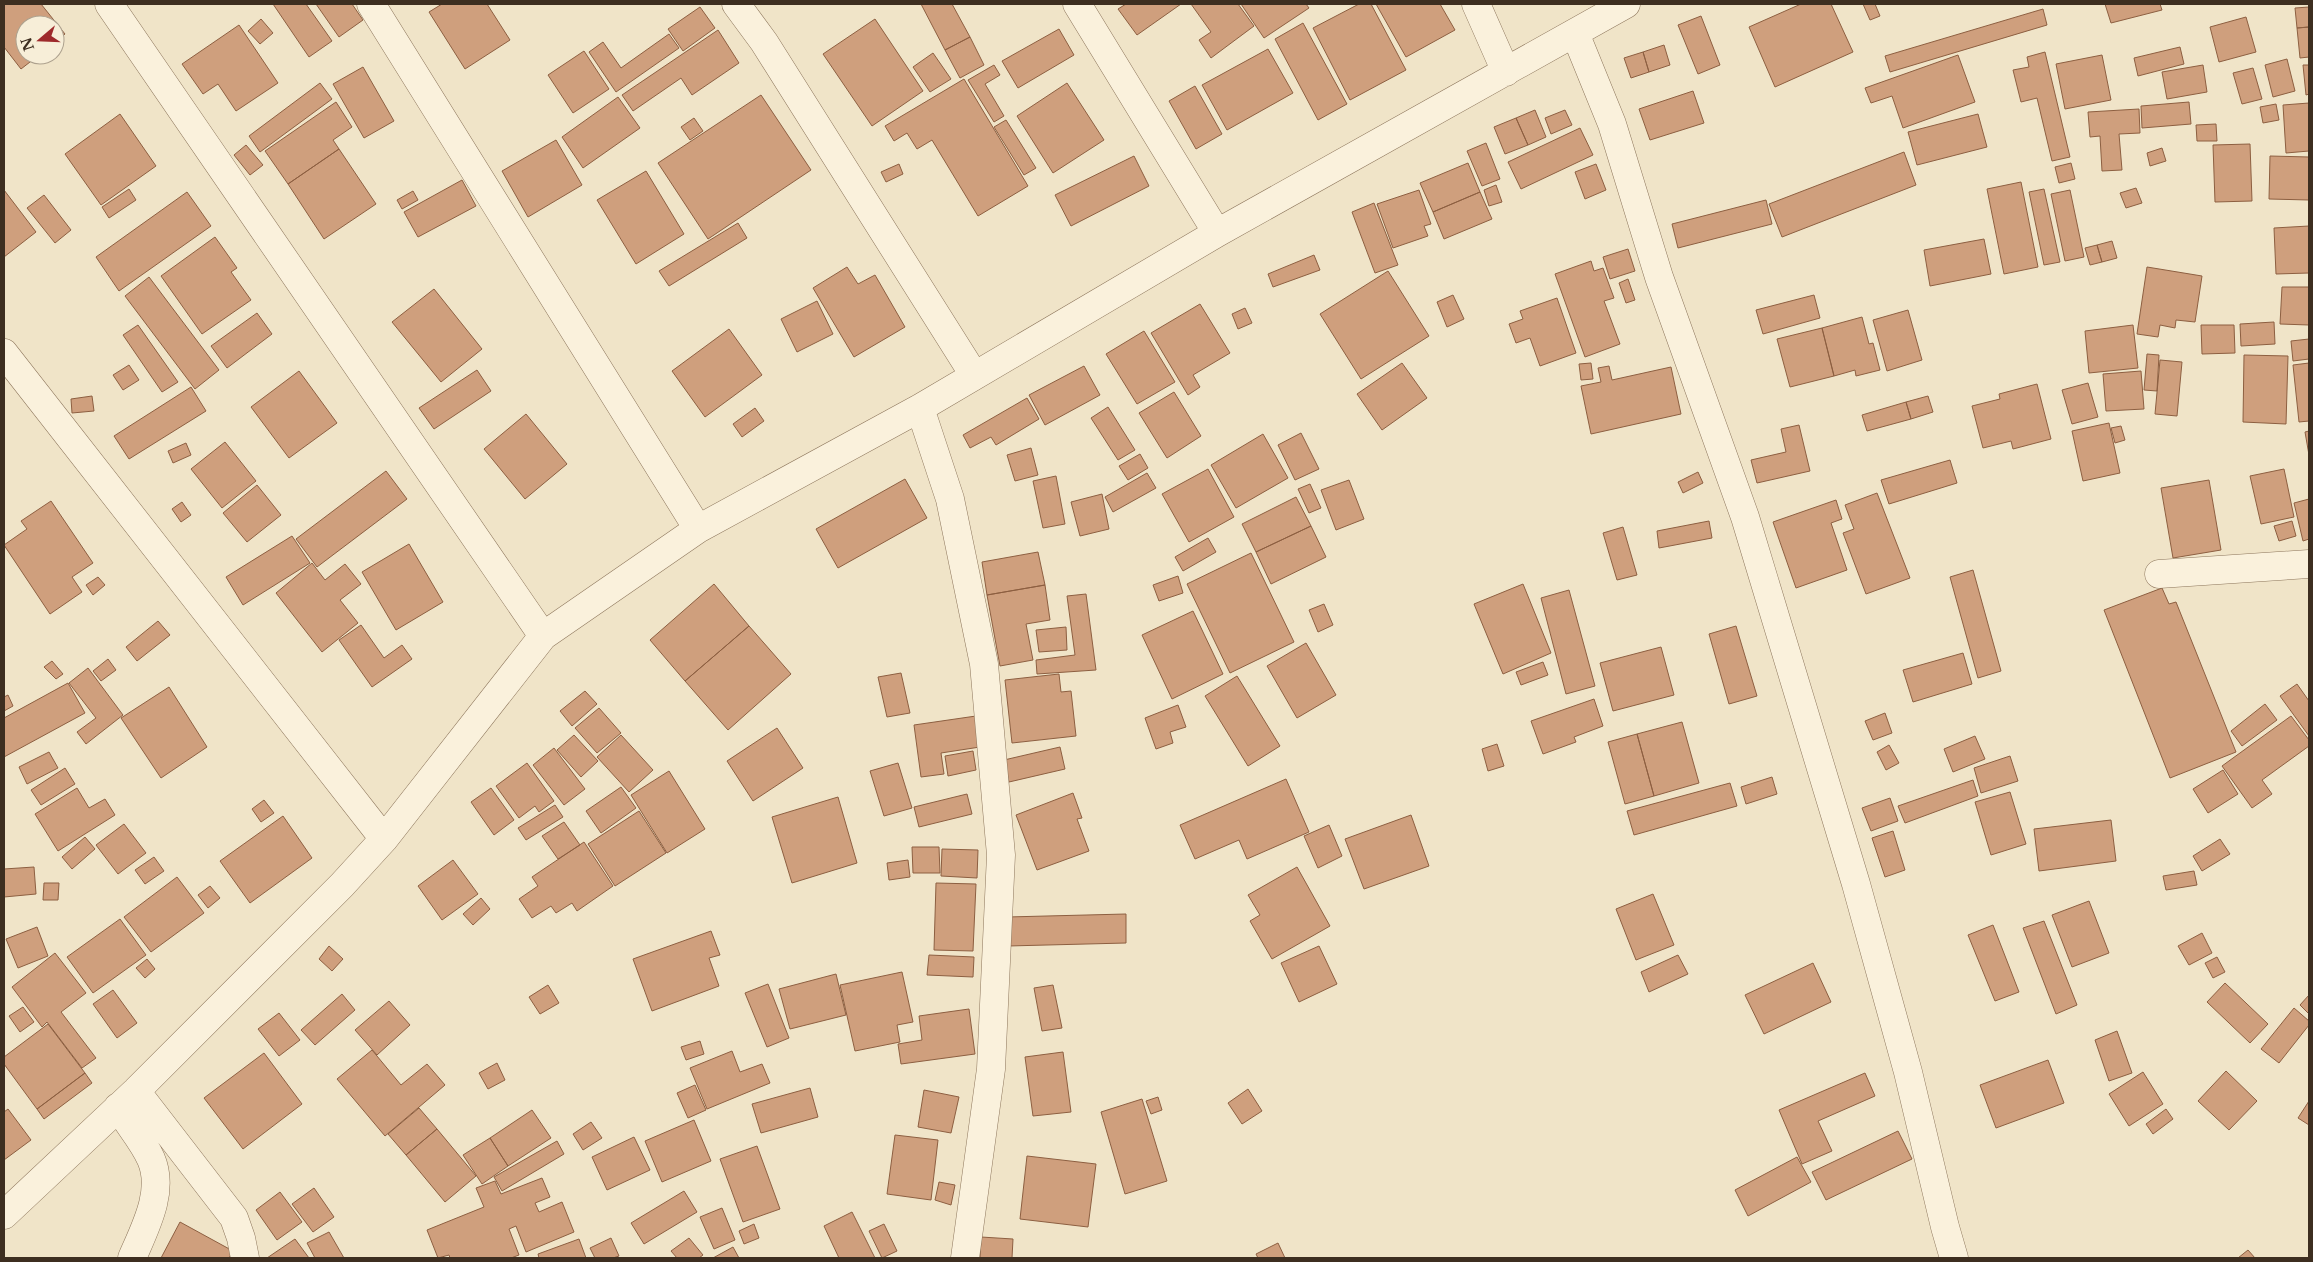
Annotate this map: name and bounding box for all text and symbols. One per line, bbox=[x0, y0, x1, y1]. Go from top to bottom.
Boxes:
north arrow bbox=[15, 15, 65, 65]
text: N bbox=[17, 35, 38, 53]

